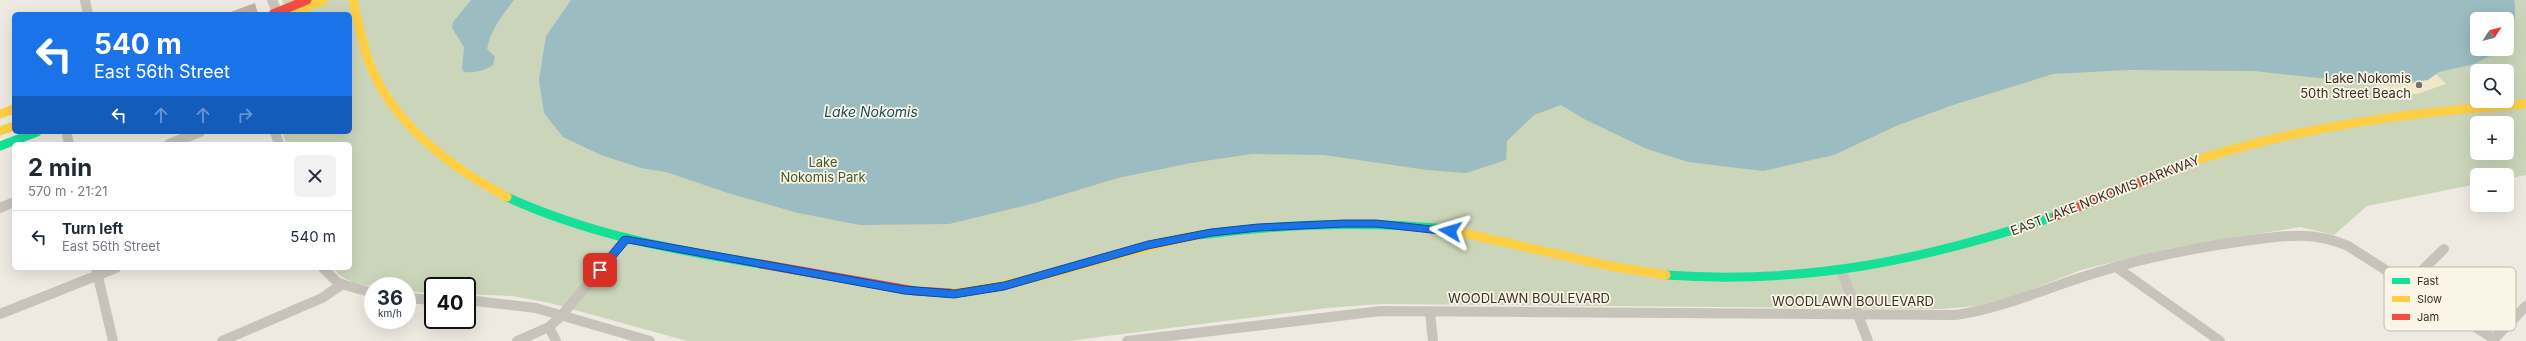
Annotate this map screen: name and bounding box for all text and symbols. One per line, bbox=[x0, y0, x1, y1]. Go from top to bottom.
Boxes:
north arrow bbox=[2470, 12, 2514, 56]
map controls bbox=[2470, 12, 2514, 212]
text: 540 m bbox=[94, 27, 182, 61]
icon: left bbox=[28, 28, 80, 80]
text: East 56th Street bbox=[94, 61, 230, 82]
button: search bbox=[2470, 64, 2514, 108]
place label: Lake Nokomis 50th Street Beach bbox=[2300, 70, 2411, 101]
marker: Lake Nokomis 50th Street Beach bbox=[2414, 80, 2424, 90]
water label: Lake Nokomis bbox=[824, 103, 918, 120]
icon: left bbox=[108, 104, 130, 126]
icon: ahead bbox=[150, 104, 172, 126]
icon: ahead bbox=[192, 104, 214, 126]
icon: right bbox=[234, 104, 256, 126]
button: + bbox=[2470, 116, 2514, 160]
street label: EAST LAKE NOKOMIS PARKWAY bbox=[2008, 151, 2202, 239]
text: 2 min bbox=[28, 153, 92, 182]
park label: Lake Nokomis Park bbox=[780, 154, 866, 185]
button: close bbox=[294, 155, 336, 197]
button: − bbox=[2470, 168, 2514, 212]
text: 570 m · 21:21 bbox=[28, 183, 108, 199]
position arrow bbox=[1429, 210, 1471, 252]
text: Turn left bbox=[62, 219, 123, 238]
icon: left bbox=[28, 226, 50, 248]
text: 540 m bbox=[290, 227, 336, 246]
text: East 56th Street bbox=[62, 238, 160, 254]
pin bbox=[583, 253, 617, 287]
icon: arrive bbox=[589, 259, 611, 281]
legend bbox=[2384, 267, 2516, 331]
text: Fast bbox=[2417, 274, 2439, 288]
speed limit sign: 40 bbox=[424, 277, 476, 329]
text: 36 bbox=[377, 286, 403, 310]
street label: WOODLAWN BOULEVARD bbox=[1448, 290, 1610, 306]
text: Slow bbox=[2417, 292, 2442, 306]
street label: WOODLAWN BOULEVARD bbox=[1772, 293, 1934, 309]
text: km/h bbox=[378, 307, 402, 319]
text: Jam bbox=[2417, 310, 2439, 324]

